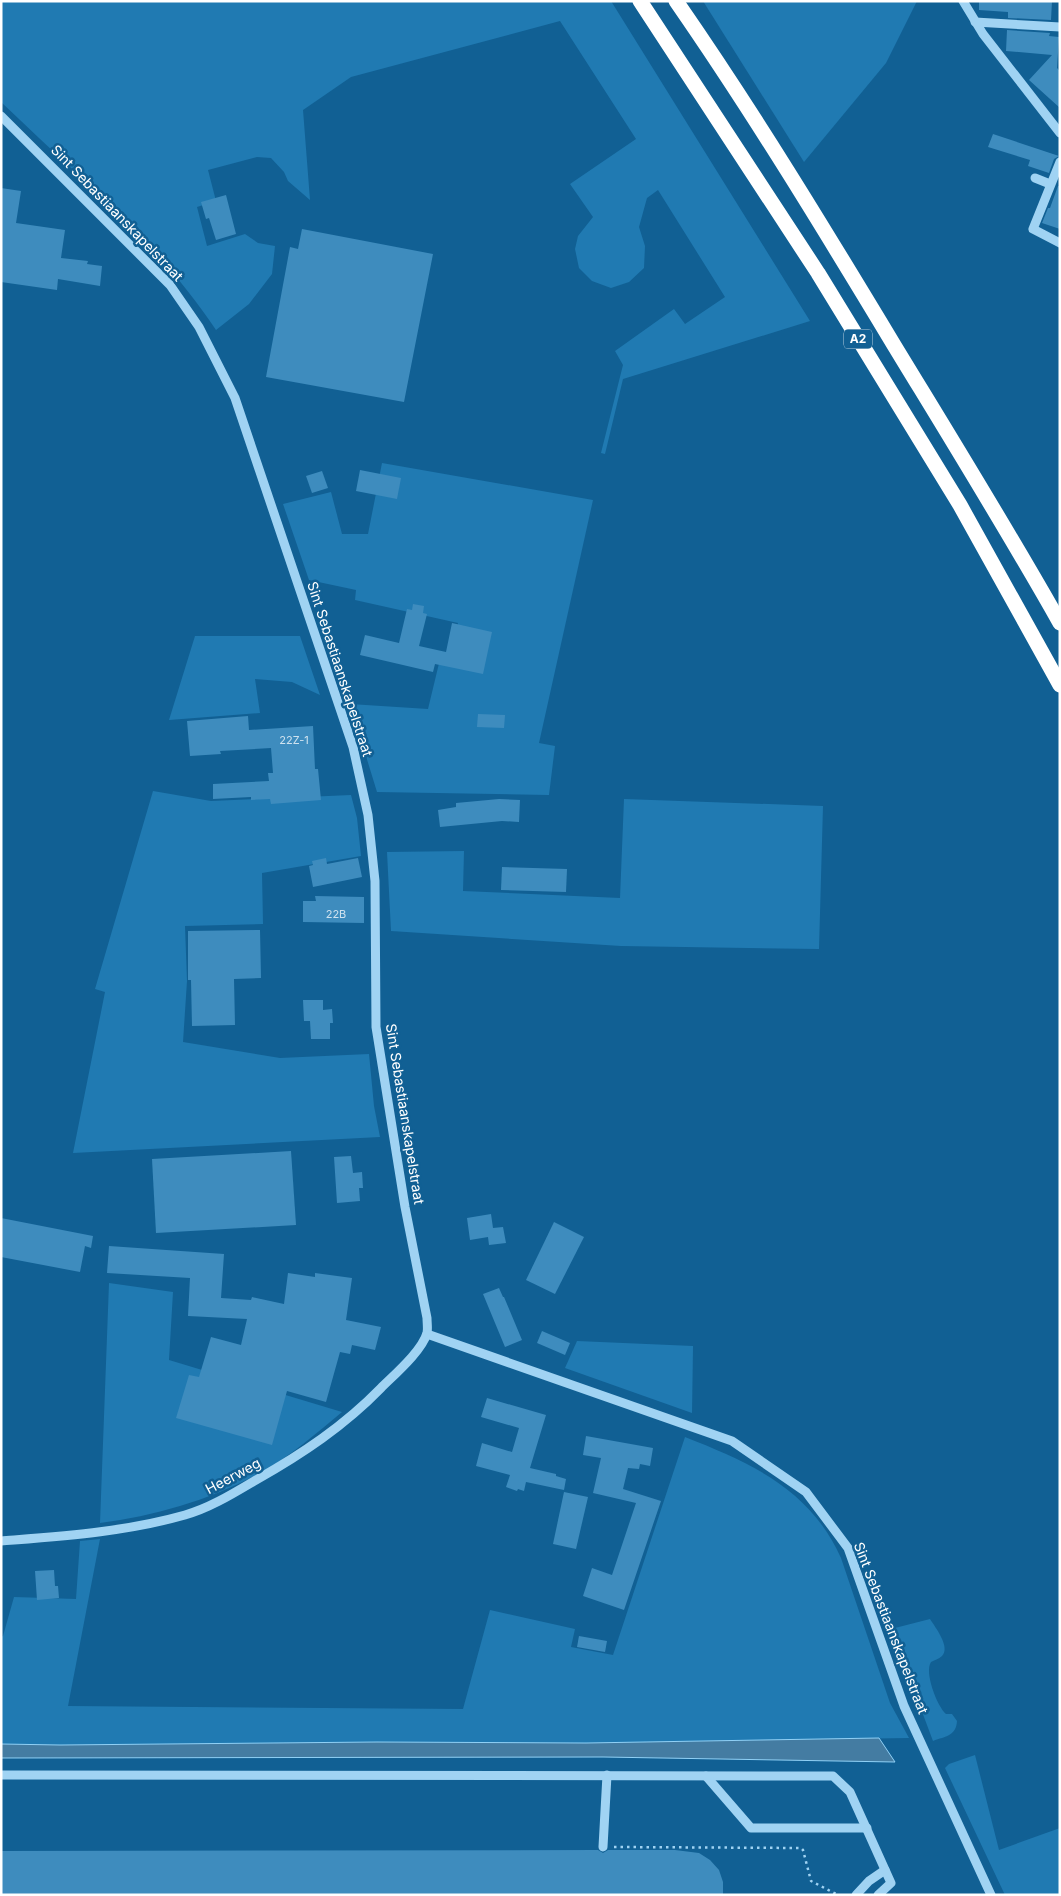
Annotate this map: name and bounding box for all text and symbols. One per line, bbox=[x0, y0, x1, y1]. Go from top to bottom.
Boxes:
street label: Sint Sebastiaanskapelstraat bbox=[48, 141, 187, 285]
road number: A2 bbox=[844, 329, 872, 348]
street label: Sint Sebastiaanskapelstraat bbox=[304, 579, 377, 759]
house number: 22Z-1 bbox=[279, 733, 309, 747]
house number: 22B bbox=[326, 907, 346, 921]
street label: Sint Sebastiaanskapelstraat bbox=[383, 1022, 428, 1206]
street label: Heerweg bbox=[202, 1454, 263, 1497]
street label: Sint Sebastiaanskapelstraat bbox=[851, 1539, 932, 1717]

